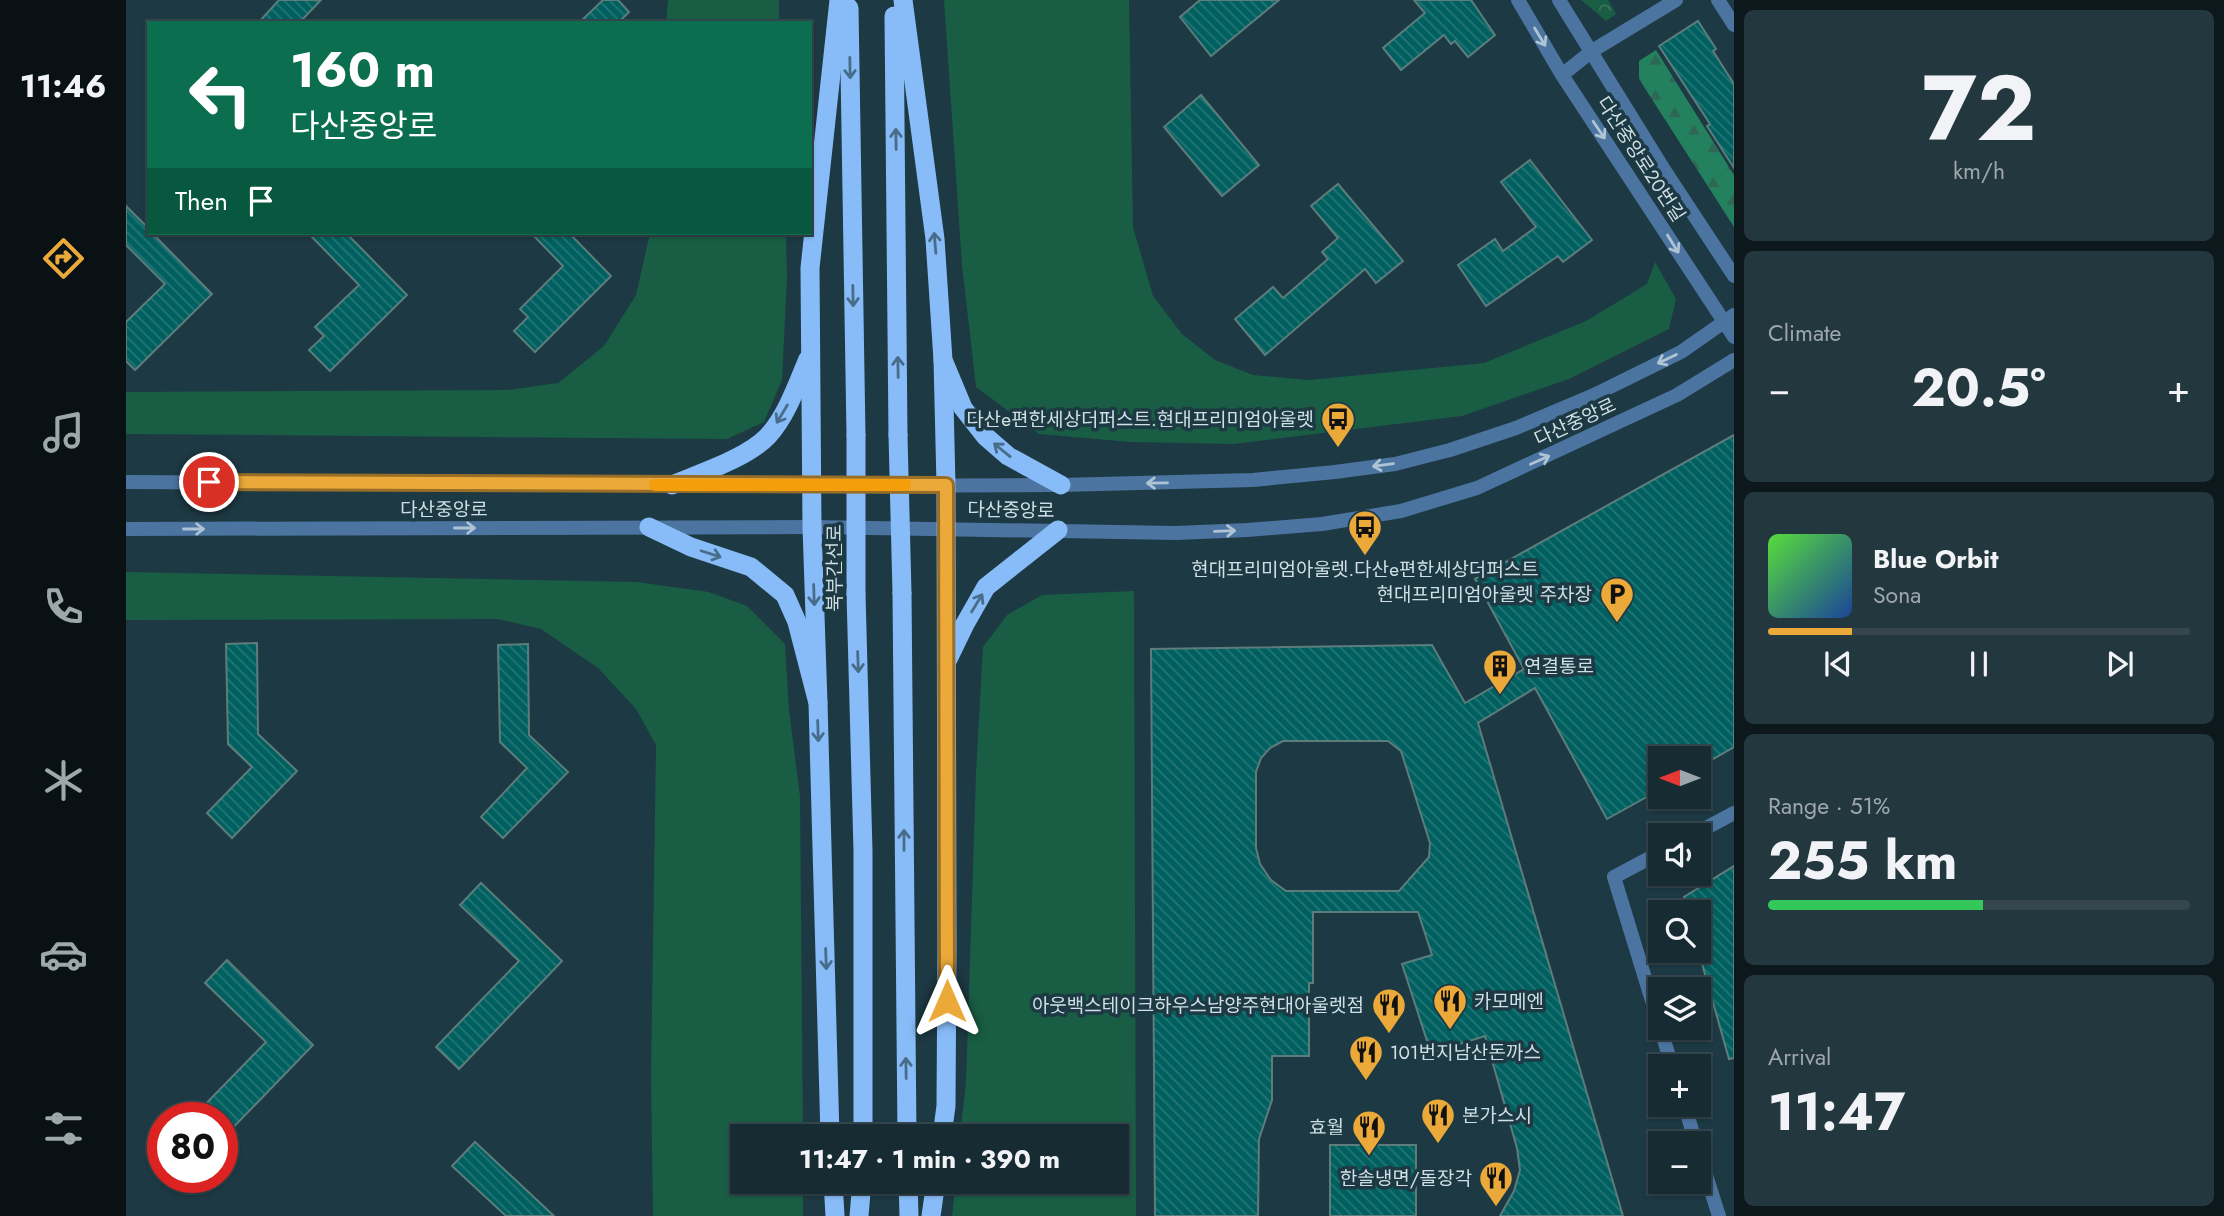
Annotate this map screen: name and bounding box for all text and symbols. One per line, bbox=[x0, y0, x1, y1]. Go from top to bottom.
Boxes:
one-way arrow bbox=[1533, 27, 1547, 47]
text: 160 m bbox=[290, 35, 435, 105]
text: 72 bbox=[1922, 43, 2036, 174]
icon: left bbox=[175, 49, 266, 140]
one-way arrow bbox=[843, 56, 857, 79]
text: 11:46 bbox=[20, 63, 106, 109]
street label: 다산중앙로20번길 bbox=[1590, 91, 1692, 227]
text: 다산중앙로 bbox=[290, 103, 437, 149]
one-way arrow bbox=[1593, 120, 1607, 140]
one-way arrow bbox=[889, 128, 902, 151]
text: km/h bbox=[1953, 154, 2005, 188]
text: Then bbox=[175, 182, 228, 220]
icon: arrive bbox=[242, 182, 280, 220]
one-way arrow bbox=[928, 232, 941, 255]
one-way arrow bbox=[1666, 233, 1680, 253]
icon: directions bbox=[39, 234, 88, 283]
one-way arrow bbox=[846, 284, 860, 307]
text: Climate bbox=[1768, 316, 1841, 350]
text: 20.5° bbox=[1911, 350, 2046, 426]
one-way arrow bbox=[1657, 353, 1678, 367]
one-way arrow bbox=[891, 355, 905, 378]
text: − bbox=[1768, 361, 1790, 416]
text: + bbox=[2167, 361, 2190, 416]
street label: 다산중앙로 bbox=[1530, 391, 1620, 453]
bus stop icon: 다산e편한세상더퍼스트.현대프리미엄아울렛 bbox=[1319, 400, 1357, 449]
one-way arrow bbox=[775, 403, 789, 423]
place label: 다산e편한세상더퍼스트.현대프리미엄아울렛 bbox=[966, 406, 1314, 433]
icon: music bbox=[39, 408, 88, 457]
one-way arrow bbox=[993, 443, 1011, 459]
pin bbox=[179, 452, 239, 512]
one-way arrow bbox=[1528, 453, 1550, 466]
one-way arrow bbox=[1372, 459, 1395, 472]
icon: arrive bbox=[190, 463, 228, 501]
one-way arrow bbox=[1145, 477, 1168, 490]
street label: 다산중앙로 bbox=[400, 496, 488, 523]
street label: 다산중앙로 bbox=[967, 496, 1055, 524]
bus stop icon: 현대프리미엄아울렛.다산e편한세상더퍼스트 bbox=[1346, 508, 1384, 557]
one-way arrow bbox=[453, 521, 476, 535]
one-way arrow bbox=[182, 522, 205, 536]
street label: 북부간선로 bbox=[821, 524, 848, 612]
one-way arrow bbox=[1213, 524, 1236, 537]
text: Blue Orbit bbox=[1873, 540, 1998, 578]
one-way arrow bbox=[700, 548, 722, 561]
place label: 현대프리미엄아울렛.다산e편한세상더퍼스트 bbox=[1191, 556, 1539, 583]
parking icon: 현대프리미엄아울렛 주차장 bbox=[1598, 575, 1636, 624]
text: Sona bbox=[1873, 578, 1921, 612]
place label: 현대프리미엄아울렛 주차장 bbox=[1377, 581, 1592, 608]
icon: phone bbox=[39, 582, 88, 631]
one-way arrow bbox=[807, 584, 821, 607]
one-way arrow bbox=[970, 593, 984, 613]
icon: previous bbox=[1819, 645, 1857, 683]
icon: pause bbox=[1960, 645, 1998, 683]
icon: next bbox=[2101, 645, 2139, 683]
building icon: 연결통로 bbox=[1481, 647, 1519, 696]
one-way arrow bbox=[852, 651, 865, 674]
place label: 연결통로 bbox=[1524, 653, 1594, 680]
one-way arrow bbox=[812, 720, 825, 743]
north arrow bbox=[1648, 746, 1712, 808]
map controls bbox=[1648, 746, 1711, 1194]
icon: climate bbox=[39, 756, 88, 805]
text: Range · 51% bbox=[1768, 789, 1890, 823]
button: sound bbox=[1648, 823, 1711, 886]
text: 255 km bbox=[1768, 823, 1957, 899]
one-way arrow bbox=[897, 829, 911, 852]
button: search bbox=[1648, 900, 1711, 963]
icon: car bbox=[39, 930, 88, 979]
one-way arrow bbox=[819, 947, 832, 970]
position arrow bbox=[910, 964, 984, 1038]
button: layers bbox=[1648, 977, 1711, 1040]
restaurant icon: 카모메엔 bbox=[1431, 982, 1469, 1031]
restaurant icon: 아웃백스테이크하우스남양주현대아울렛점 bbox=[1370, 986, 1408, 1035]
place label: 카모메엔 bbox=[1474, 988, 1544, 1015]
place label: 아웃백스테이크하우스남양주현대아울렛점 bbox=[1032, 992, 1364, 1019]
restaurant icon: 101번지남산돈까스 bbox=[1347, 1033, 1385, 1082]
place label: 101번지남산돈까스 bbox=[1390, 1039, 1541, 1066]
text: Arrival bbox=[1768, 1040, 1831, 1074]
button: + bbox=[1648, 1054, 1711, 1117]
one-way arrow bbox=[899, 1056, 913, 1079]
text: 11:47 bbox=[1768, 1074, 1905, 1150]
restaurant icon: 본가스시 bbox=[1419, 1096, 1457, 1145]
speed limit sign: 80 bbox=[147, 1102, 238, 1193]
place label: 본가스시 bbox=[1462, 1102, 1532, 1129]
icon: filters bbox=[39, 1104, 88, 1153]
restaurant icon: 효월 bbox=[1350, 1108, 1388, 1157]
place label: 효월 bbox=[1309, 1114, 1344, 1141]
button: − bbox=[1648, 1131, 1711, 1194]
text: 11:47 · 1 min · 390 m bbox=[799, 1140, 1060, 1178]
restaurant icon: 한솔냉면/돌장각 bbox=[1477, 1159, 1515, 1208]
place label: 한솔냉면/돌장각 bbox=[1340, 1165, 1473, 1192]

